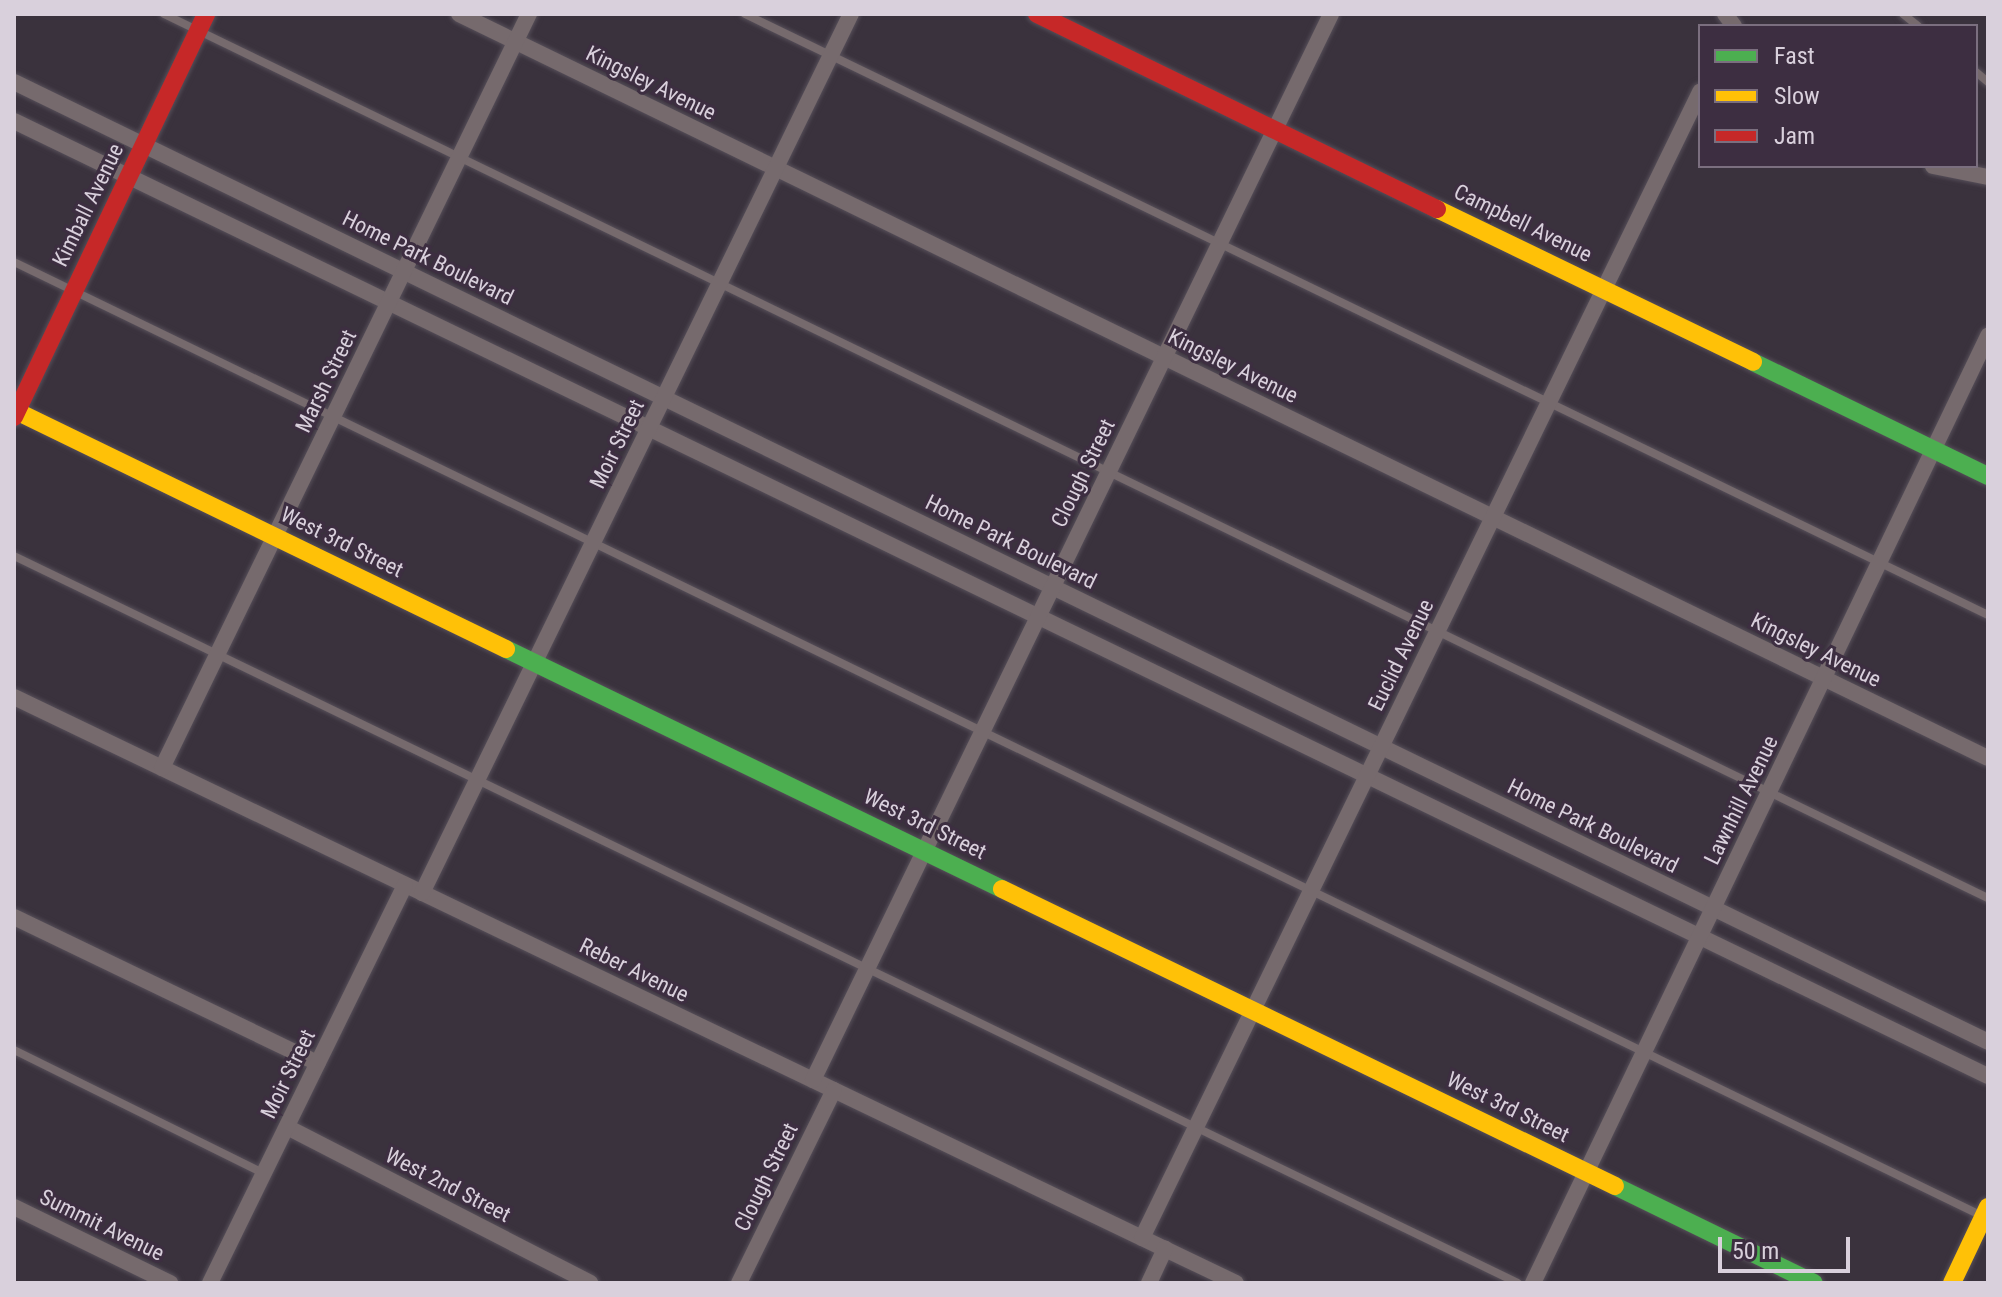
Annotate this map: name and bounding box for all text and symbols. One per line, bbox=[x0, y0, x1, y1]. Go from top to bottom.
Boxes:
legend bbox=[1698, 24, 1978, 168]
street label: Kingsley Avenue bbox=[582, 40, 720, 126]
text: Fast bbox=[1774, 42, 1815, 70]
text: Slow bbox=[1774, 82, 1820, 110]
text: Jam bbox=[1774, 122, 1815, 150]
street label: Kimball Avenue bbox=[47, 139, 129, 271]
street label: Campbell Avenue bbox=[1450, 178, 1596, 268]
street label: Home Park Boulevard bbox=[338, 205, 518, 311]
street label: Kingsley Avenue bbox=[1164, 323, 1302, 409]
street label: Marsh Street bbox=[290, 325, 362, 437]
street label: Moir Street bbox=[584, 395, 650, 493]
street label: Clough Street bbox=[1045, 415, 1121, 531]
street label: Home Park Boulevard bbox=[921, 489, 1101, 595]
street label: West 3rd Street bbox=[276, 501, 408, 583]
street label: Euclid Avenue bbox=[1363, 595, 1439, 715]
street label: Kingsley Avenue bbox=[1747, 607, 1885, 693]
street label: Lawnhill Avenue bbox=[1698, 731, 1784, 869]
street label: Home Park Boulevard bbox=[1503, 773, 1683, 879]
street label: West 3rd Street bbox=[859, 783, 991, 865]
street label: Reber Avenue bbox=[575, 932, 693, 1008]
street label: Moir Street bbox=[255, 1025, 321, 1123]
street label: West 3rd Street bbox=[1442, 1066, 1574, 1148]
street label: Clough Street bbox=[728, 1119, 804, 1235]
street label: West 2nd Street bbox=[381, 1142, 515, 1228]
street label: Summit Avenue bbox=[35, 1184, 169, 1266]
scale bar bbox=[1722, 1221, 1854, 1271]
text: 50 m bbox=[1732, 1237, 1779, 1265]

